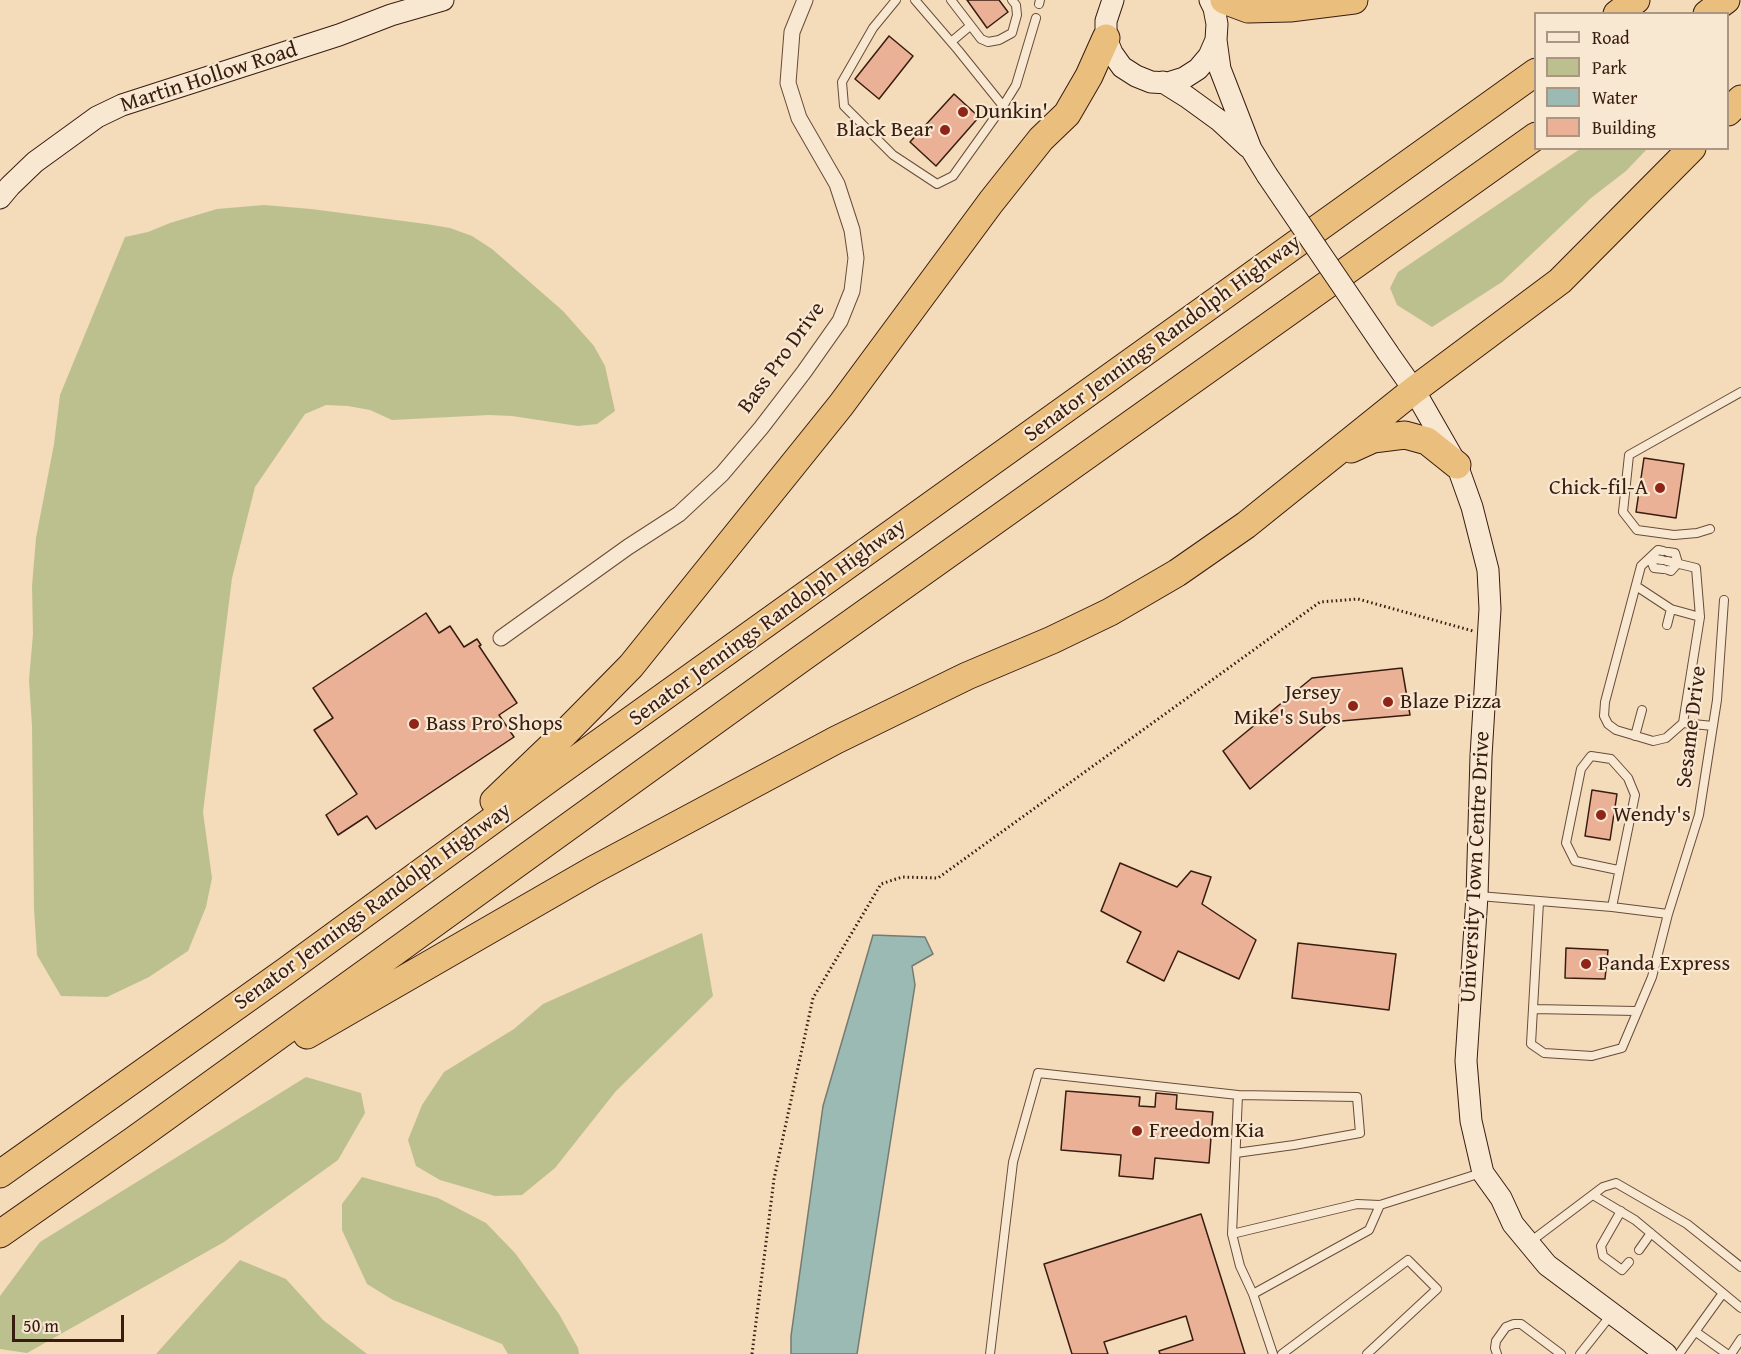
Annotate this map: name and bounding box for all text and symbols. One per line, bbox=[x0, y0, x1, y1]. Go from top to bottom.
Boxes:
legend bbox=[1534, 12, 1729, 150]
text: Road bbox=[1592, 24, 1630, 51]
street label: Martin Hollow Road bbox=[117, 37, 301, 119]
text: Park bbox=[1592, 54, 1627, 81]
text: Water bbox=[1592, 84, 1637, 111]
place label: Dunkin' bbox=[975, 99, 1048, 125]
marker: Dunkin' bbox=[956, 105, 970, 119]
text: Building bbox=[1592, 114, 1656, 141]
place label: Black Bear bbox=[836, 117, 933, 143]
marker: Black Bear bbox=[938, 123, 952, 137]
street label: Senator Jennings Randolph Highway bbox=[1019, 230, 1307, 448]
street label: Bass Pro Drive bbox=[733, 297, 831, 419]
place label: Chick-fil-A bbox=[1549, 475, 1648, 501]
marker: Chick-fil-A bbox=[1653, 481, 1667, 495]
street label: Senator Jennings Randolph Highway bbox=[624, 514, 912, 732]
street label: Sesame Drive bbox=[1671, 664, 1713, 790]
place label: Jersey Mike's Subs bbox=[1234, 680, 1341, 732]
place label: Blaze Pizza bbox=[1400, 689, 1501, 715]
marker: Blaze Pizza bbox=[1381, 695, 1395, 709]
marker: Jersey Mike's Subs bbox=[1346, 699, 1360, 713]
place label: Bass Pro Shops bbox=[426, 711, 563, 737]
marker: Bass Pro Shops bbox=[407, 717, 421, 731]
street label: University Town Centre Drive bbox=[1456, 730, 1496, 1004]
street label: Senator Jennings Randolph Highway bbox=[229, 798, 517, 1016]
place label: Wendy's bbox=[1613, 802, 1691, 828]
marker: Wendy's bbox=[1594, 808, 1608, 822]
place label: Panda Express bbox=[1598, 951, 1730, 977]
marker: Panda Express bbox=[1579, 957, 1593, 971]
place label: Freedom Kia bbox=[1149, 1118, 1264, 1144]
marker: Freedom Kia bbox=[1130, 1124, 1144, 1138]
scale bar bbox=[15, 1303, 128, 1341]
text: 50 m bbox=[23, 1312, 59, 1339]

